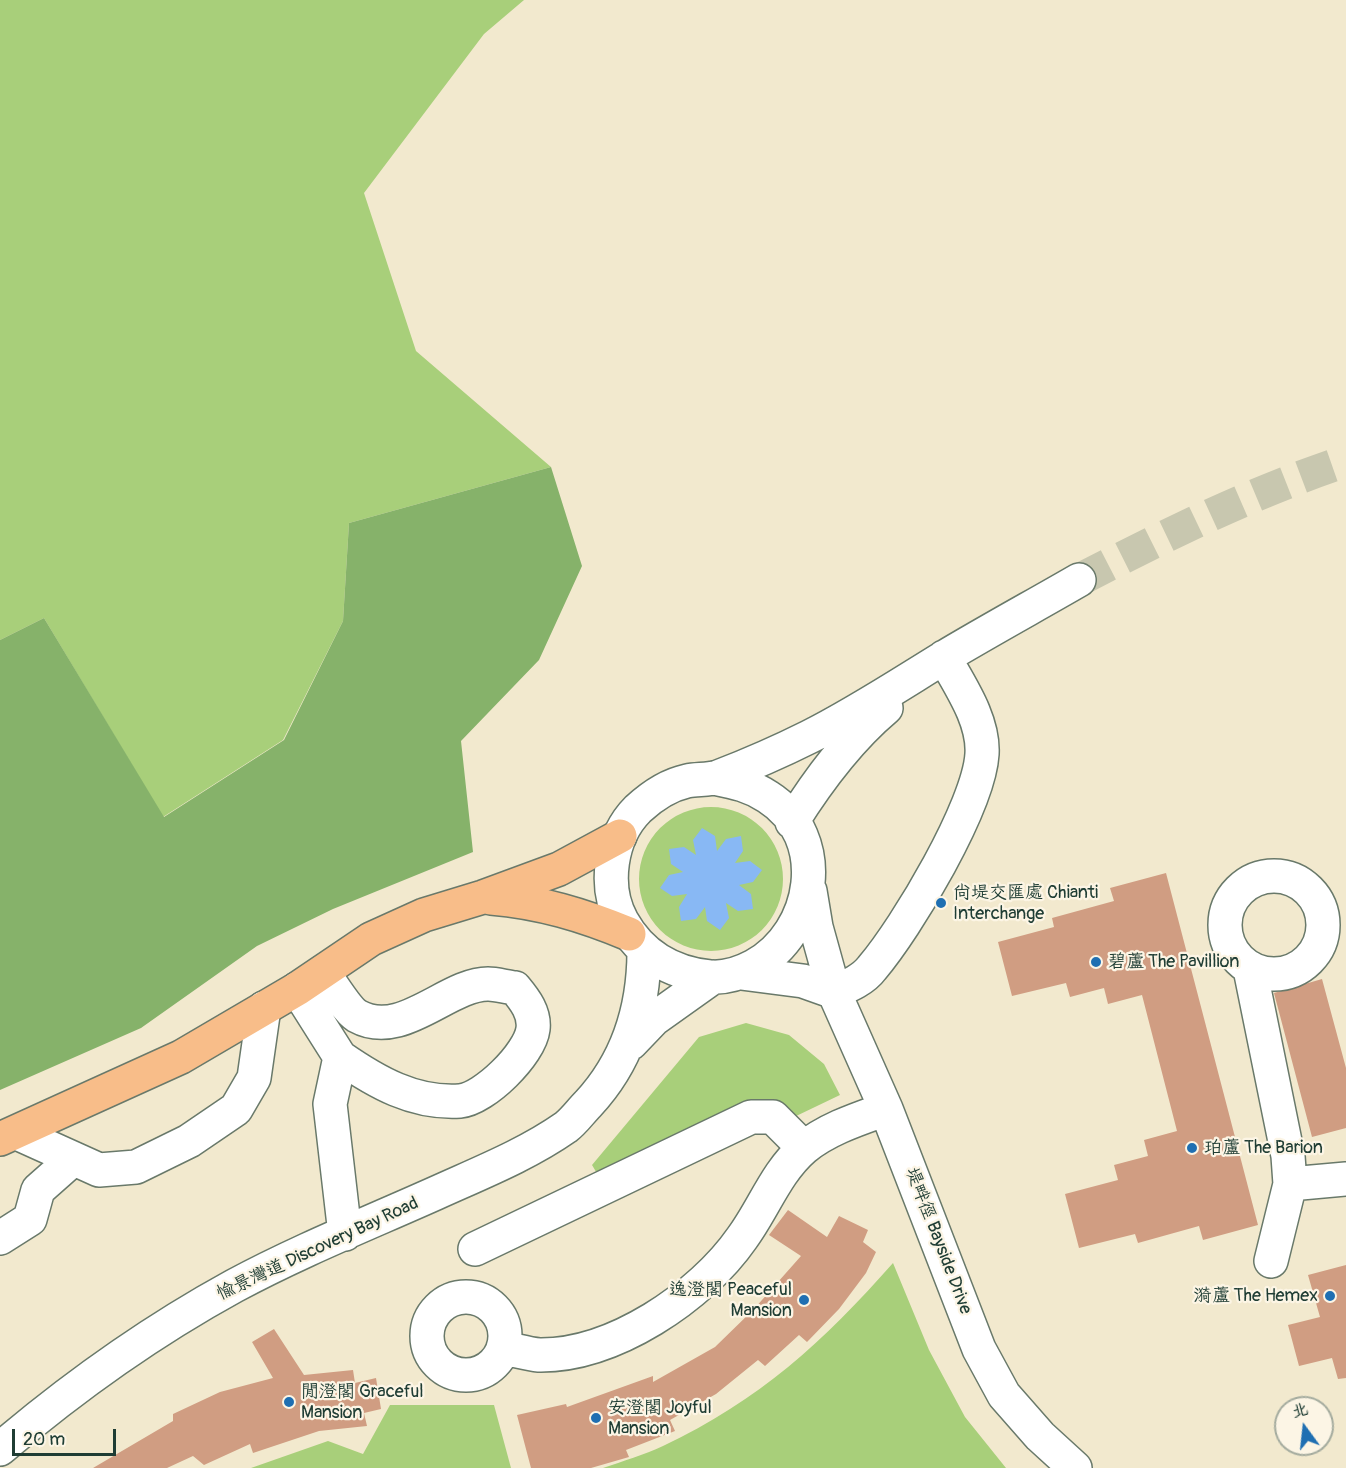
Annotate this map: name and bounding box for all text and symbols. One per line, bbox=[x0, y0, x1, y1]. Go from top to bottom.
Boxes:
place label: 尚堤交匯處 Chianti Interchange bbox=[953, 882, 1098, 924]
marker: 尚堤交匯處 Chianti Interchange bbox=[934, 896, 948, 910]
place label: 碧蘆 The Pavillion bbox=[1108, 951, 1239, 973]
marker: 碧蘆 The Pavillion bbox=[1089, 955, 1103, 969]
place label: 珀蘆 The Barion bbox=[1204, 1137, 1323, 1159]
marker: 珀蘆 The Barion bbox=[1185, 1141, 1199, 1155]
street label: 堤畔徑 Bayside Drive bbox=[900, 1164, 976, 1318]
street label: 愉景灣道 Discovery Bay Road bbox=[214, 1193, 422, 1305]
place label: 逸澄閣 Peaceful Mansion bbox=[669, 1279, 792, 1322]
place label: 漪蘆 The Hemex bbox=[1194, 1285, 1318, 1307]
marker: 漪蘆 The Hemex bbox=[1323, 1289, 1337, 1303]
marker: 逸澄閣 Peaceful Mansion bbox=[797, 1293, 811, 1307]
place label: 閒澄閣 Graceful Mansion bbox=[301, 1381, 424, 1424]
marker: 閒澄閣 Graceful Mansion bbox=[282, 1395, 296, 1409]
north arrow bbox=[1274, 1396, 1334, 1456]
place label: 安澄閣 Joyful Mansion bbox=[608, 1397, 712, 1440]
text: 北 bbox=[1290, 1399, 1310, 1422]
marker: 安澄閣 Joyful Mansion bbox=[589, 1411, 603, 1425]
scale bar bbox=[15, 1417, 118, 1455]
text: 20 m bbox=[23, 1428, 65, 1451]

